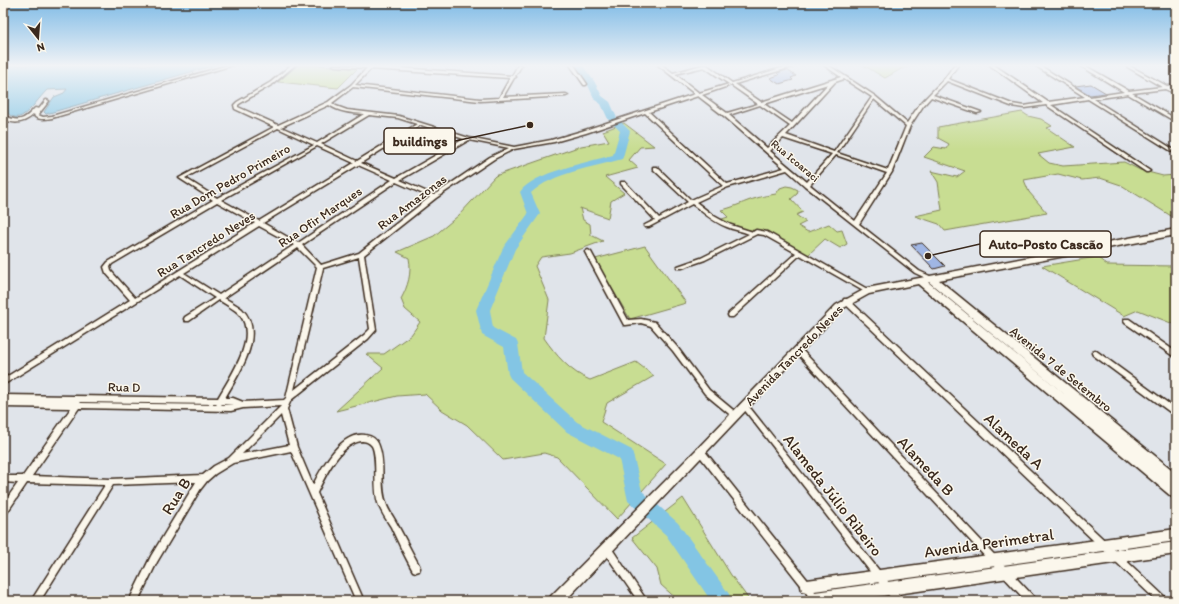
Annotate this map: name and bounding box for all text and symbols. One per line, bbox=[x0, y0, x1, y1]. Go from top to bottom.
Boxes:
north arrow bbox=[18, 18, 58, 58]
text: N bbox=[35, 40, 46, 54]
callout: buildings bbox=[384, 128, 455, 154]
text: buildings bbox=[392, 133, 448, 150]
street label: Rua Icoaraci bbox=[768, 137, 822, 185]
street label: Rua Dom Pedro Primeiro bbox=[167, 140, 293, 222]
street label: Rua Amazonas bbox=[375, 171, 450, 233]
street label: Rua Ofir Marques bbox=[275, 183, 365, 251]
street label: Rua Tancredo Neves bbox=[154, 208, 258, 280]
callout: Auto-Posto Cascão bbox=[980, 231, 1111, 257]
text: Auto-Posto Cascão bbox=[988, 236, 1103, 253]
street label: Avenida Tancredo Neves bbox=[742, 301, 846, 409]
street label: Avenida 7 de Setembro bbox=[1007, 323, 1115, 415]
street label: Rua D bbox=[108, 379, 140, 395]
street label: Alameda A bbox=[980, 409, 1048, 473]
street label: Alameda Júlio Ribeiro bbox=[779, 430, 887, 560]
street label: Alameda B bbox=[894, 432, 958, 500]
street label: Rua B bbox=[157, 474, 195, 518]
street label: Avenida Perimetral bbox=[923, 524, 1056, 562]

